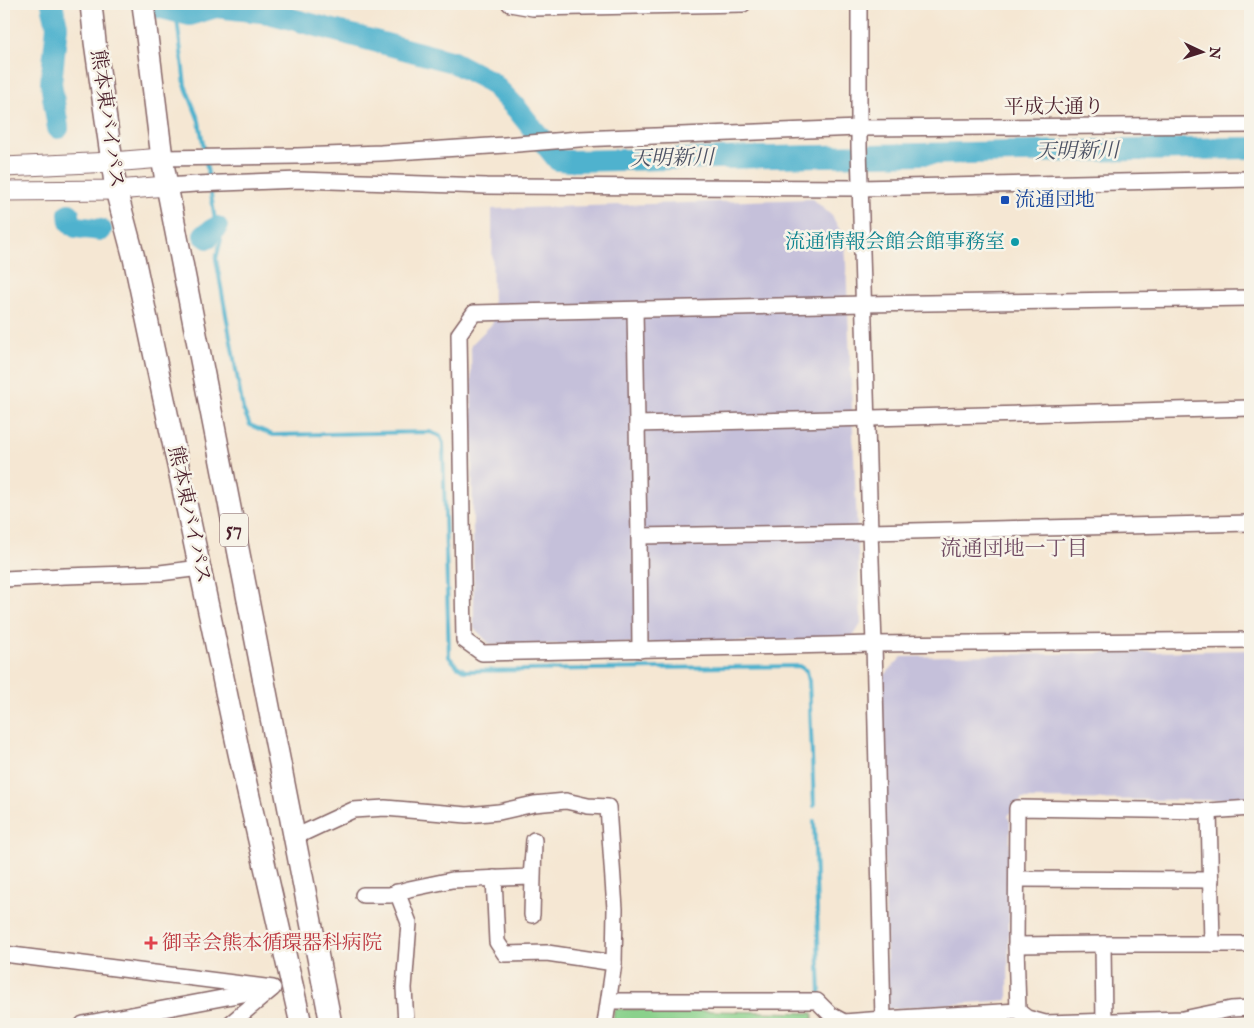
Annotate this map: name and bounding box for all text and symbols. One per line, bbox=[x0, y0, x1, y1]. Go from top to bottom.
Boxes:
north arrow bbox=[1176, 28, 1226, 78]
text: N bbox=[1205, 45, 1223, 60]
street label: 熊本東バイパス bbox=[85, 48, 129, 190]
street label: 平成大通り bbox=[1004, 95, 1104, 120]
water label: 天明新川 bbox=[1035, 138, 1121, 166]
water label: 天明新川 bbox=[630, 145, 716, 173]
place label: 流通団地 bbox=[1015, 188, 1095, 213]
marker: 流通団地 bbox=[999, 194, 1011, 206]
place label: 流通情報会館会館事務室 bbox=[785, 230, 1005, 255]
marker: 流通情報会館会館事務室 bbox=[1009, 236, 1021, 248]
street label: 熊本東バイパス bbox=[162, 444, 216, 586]
road number: 57 bbox=[220, 514, 248, 546]
district label: 流通団地一丁目 bbox=[941, 536, 1088, 563]
place label: 御幸会熊本循環器科病院 bbox=[162, 931, 382, 956]
marker: 御幸会熊本循環器科病院 bbox=[144, 936, 158, 950]

